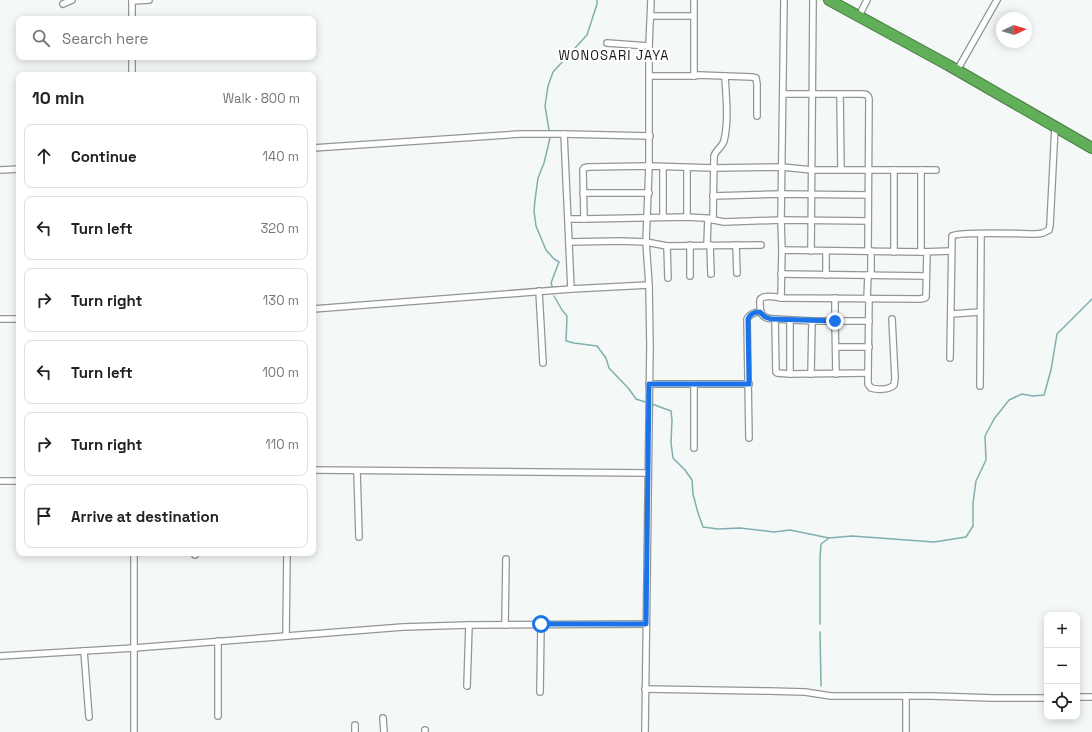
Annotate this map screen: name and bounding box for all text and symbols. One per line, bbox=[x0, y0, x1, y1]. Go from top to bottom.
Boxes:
north arrow bbox=[996, 12, 1032, 48]
search box bbox=[16, 16, 316, 60]
icon: search bbox=[30, 27, 52, 49]
text: Search here bbox=[62, 29, 148, 48]
district label: WONOSARI JAYA bbox=[559, 47, 669, 64]
text: 10 min bbox=[32, 87, 85, 109]
text: Walk · 800 m bbox=[223, 90, 300, 107]
icon: ahead bbox=[33, 145, 55, 167]
text: Continue bbox=[71, 147, 137, 166]
text: 140 m bbox=[263, 148, 299, 165]
icon: left bbox=[33, 217, 55, 239]
text: Turn left bbox=[71, 219, 133, 238]
text: 320 m bbox=[260, 220, 299, 237]
icon: right bbox=[33, 289, 55, 311]
text: Turn right bbox=[71, 291, 142, 310]
text: 130 m bbox=[263, 292, 299, 309]
route end bbox=[826, 312, 844, 330]
icon: left bbox=[33, 361, 55, 383]
text: Turn left bbox=[71, 363, 133, 382]
text: 100 m bbox=[262, 364, 299, 381]
icon: right bbox=[33, 433, 55, 455]
text: Turn right bbox=[71, 435, 142, 454]
text: 110 m bbox=[265, 436, 299, 453]
icon: arrive bbox=[33, 505, 55, 527]
text: Arrive at destination bbox=[71, 507, 219, 526]
map controls bbox=[1044, 612, 1080, 720]
button: + bbox=[1044, 612, 1080, 648]
route start bbox=[532, 615, 550, 633]
button: − bbox=[1044, 648, 1080, 684]
button: locate bbox=[1044, 684, 1080, 720]

